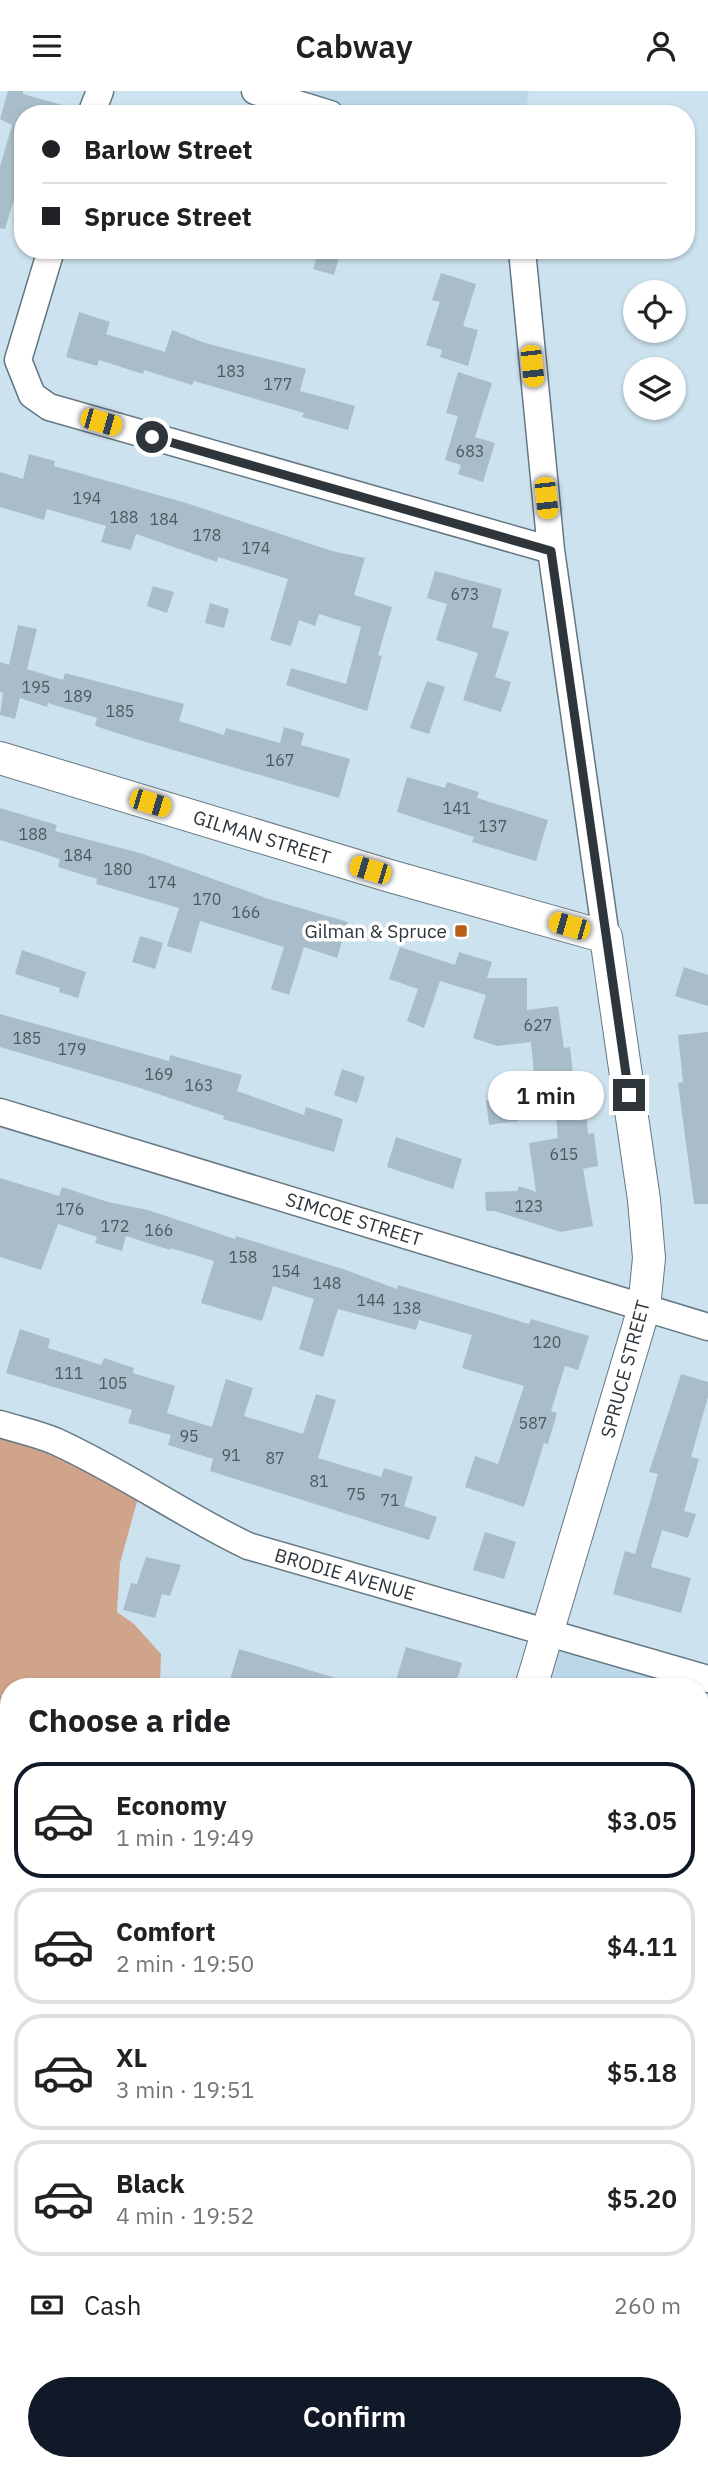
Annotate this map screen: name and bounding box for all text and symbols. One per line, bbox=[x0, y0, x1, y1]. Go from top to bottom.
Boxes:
text: Cabway bbox=[295, 25, 413, 67]
icon: menu bbox=[28, 27, 66, 65]
icon: person bbox=[642, 27, 680, 65]
text: Barlow Street bbox=[84, 132, 253, 166]
text: Spruce Street bbox=[84, 199, 252, 233]
map controls bbox=[623, 280, 686, 420]
button: locate bbox=[623, 280, 686, 343]
car bbox=[520, 344, 545, 388]
button: layers bbox=[623, 357, 686, 420]
house number: 183 bbox=[217, 361, 245, 381]
house number: 177 bbox=[264, 374, 292, 394]
car bbox=[78, 406, 125, 438]
route start bbox=[136, 421, 168, 453]
house number: 683 bbox=[456, 441, 484, 461]
car bbox=[534, 476, 559, 520]
house number: 194 bbox=[73, 488, 101, 508]
house number: 188 bbox=[110, 507, 138, 527]
house number: 184 bbox=[150, 509, 178, 529]
house number: 178 bbox=[193, 525, 221, 545]
house number: 174 bbox=[242, 538, 270, 558]
house number: 673 bbox=[451, 584, 479, 604]
house number: 195 bbox=[22, 677, 50, 697]
house number: 189 bbox=[64, 686, 92, 706]
house number: 185 bbox=[106, 701, 134, 721]
house number: 167 bbox=[266, 750, 294, 770]
car bbox=[127, 787, 174, 819]
house number: 141 bbox=[443, 798, 471, 818]
street label: GILMAN STREET bbox=[190, 805, 334, 869]
house number: 137 bbox=[479, 816, 507, 836]
house number: 188 bbox=[19, 824, 47, 844]
house number: 184 bbox=[64, 845, 92, 865]
car bbox=[347, 854, 394, 886]
house number: 180 bbox=[104, 859, 132, 879]
house number: 174 bbox=[148, 872, 176, 892]
house number: 170 bbox=[193, 889, 221, 909]
house number: 166 bbox=[232, 902, 260, 922]
car bbox=[546, 910, 593, 942]
place label: Gilman & Spruce bbox=[304, 919, 447, 943]
marker: Gilman & Spruce bbox=[453, 923, 469, 939]
house number: 627 bbox=[524, 1015, 552, 1035]
house number: 185 bbox=[13, 1028, 41, 1048]
house number: 179 bbox=[58, 1039, 86, 1059]
house number: 169 bbox=[145, 1064, 173, 1084]
callout: 1 min bbox=[489, 1070, 604, 1119]
house number: 163 bbox=[185, 1075, 213, 1095]
route end bbox=[613, 1079, 645, 1111]
text: 1 min bbox=[516, 1080, 576, 1110]
house number: 615 bbox=[550, 1144, 578, 1164]
street label: SIMCOE STREET bbox=[283, 1187, 425, 1251]
house number: 123 bbox=[515, 1196, 543, 1216]
house number: 176 bbox=[56, 1199, 84, 1219]
house number: 172 bbox=[101, 1216, 129, 1236]
house number: 166 bbox=[145, 1220, 173, 1240]
house number: 158 bbox=[229, 1247, 257, 1267]
house number: 154 bbox=[272, 1261, 300, 1281]
house number: 148 bbox=[313, 1273, 341, 1293]
house number: 144 bbox=[357, 1290, 385, 1310]
street label: SPRUCE STREET bbox=[595, 1297, 655, 1440]
house number: 138 bbox=[393, 1298, 421, 1318]
house number: 120 bbox=[533, 1332, 561, 1352]
house number: 111 bbox=[55, 1363, 83, 1383]
house number: 105 bbox=[99, 1373, 127, 1393]
house number: 587 bbox=[519, 1413, 547, 1433]
house number: 95 bbox=[179, 1426, 199, 1446]
house number: 91 bbox=[221, 1445, 241, 1465]
house number: 87 bbox=[265, 1448, 285, 1468]
house number: 81 bbox=[309, 1471, 329, 1491]
house number: 75 bbox=[346, 1484, 366, 1504]
house number: 71 bbox=[380, 1490, 400, 1510]
street label: BRODIE AVENUE bbox=[272, 1542, 418, 1606]
text: Choose a ride bbox=[28, 1699, 231, 1741]
text: Economy bbox=[116, 1788, 227, 1822]
icon: car bbox=[32, 1789, 95, 1852]
text: $3.05 bbox=[607, 1803, 677, 1837]
text: 1 min · 19:49 bbox=[116, 1822, 254, 1852]
text: Comfort bbox=[116, 1914, 215, 1948]
icon: car bbox=[32, 1915, 95, 1978]
text: $4.11 bbox=[607, 1929, 677, 1963]
text: 2 min · 19:50 bbox=[116, 1948, 254, 1978]
text: XL bbox=[116, 2040, 147, 2074]
icon: car bbox=[32, 2041, 95, 2104]
text: $5.18 bbox=[607, 2055, 677, 2089]
text: 3 min · 19:51 bbox=[116, 2074, 254, 2104]
text: Black bbox=[116, 2166, 184, 2200]
icon: car bbox=[32, 2167, 95, 2230]
text: $5.20 bbox=[607, 2181, 677, 2215]
text: 4 min · 19:52 bbox=[116, 2200, 254, 2230]
icon: cash bbox=[28, 2286, 66, 2324]
text: Cash bbox=[84, 2288, 141, 2322]
text: 260 m bbox=[614, 2290, 681, 2320]
button: Confirm bbox=[28, 2377, 681, 2457]

